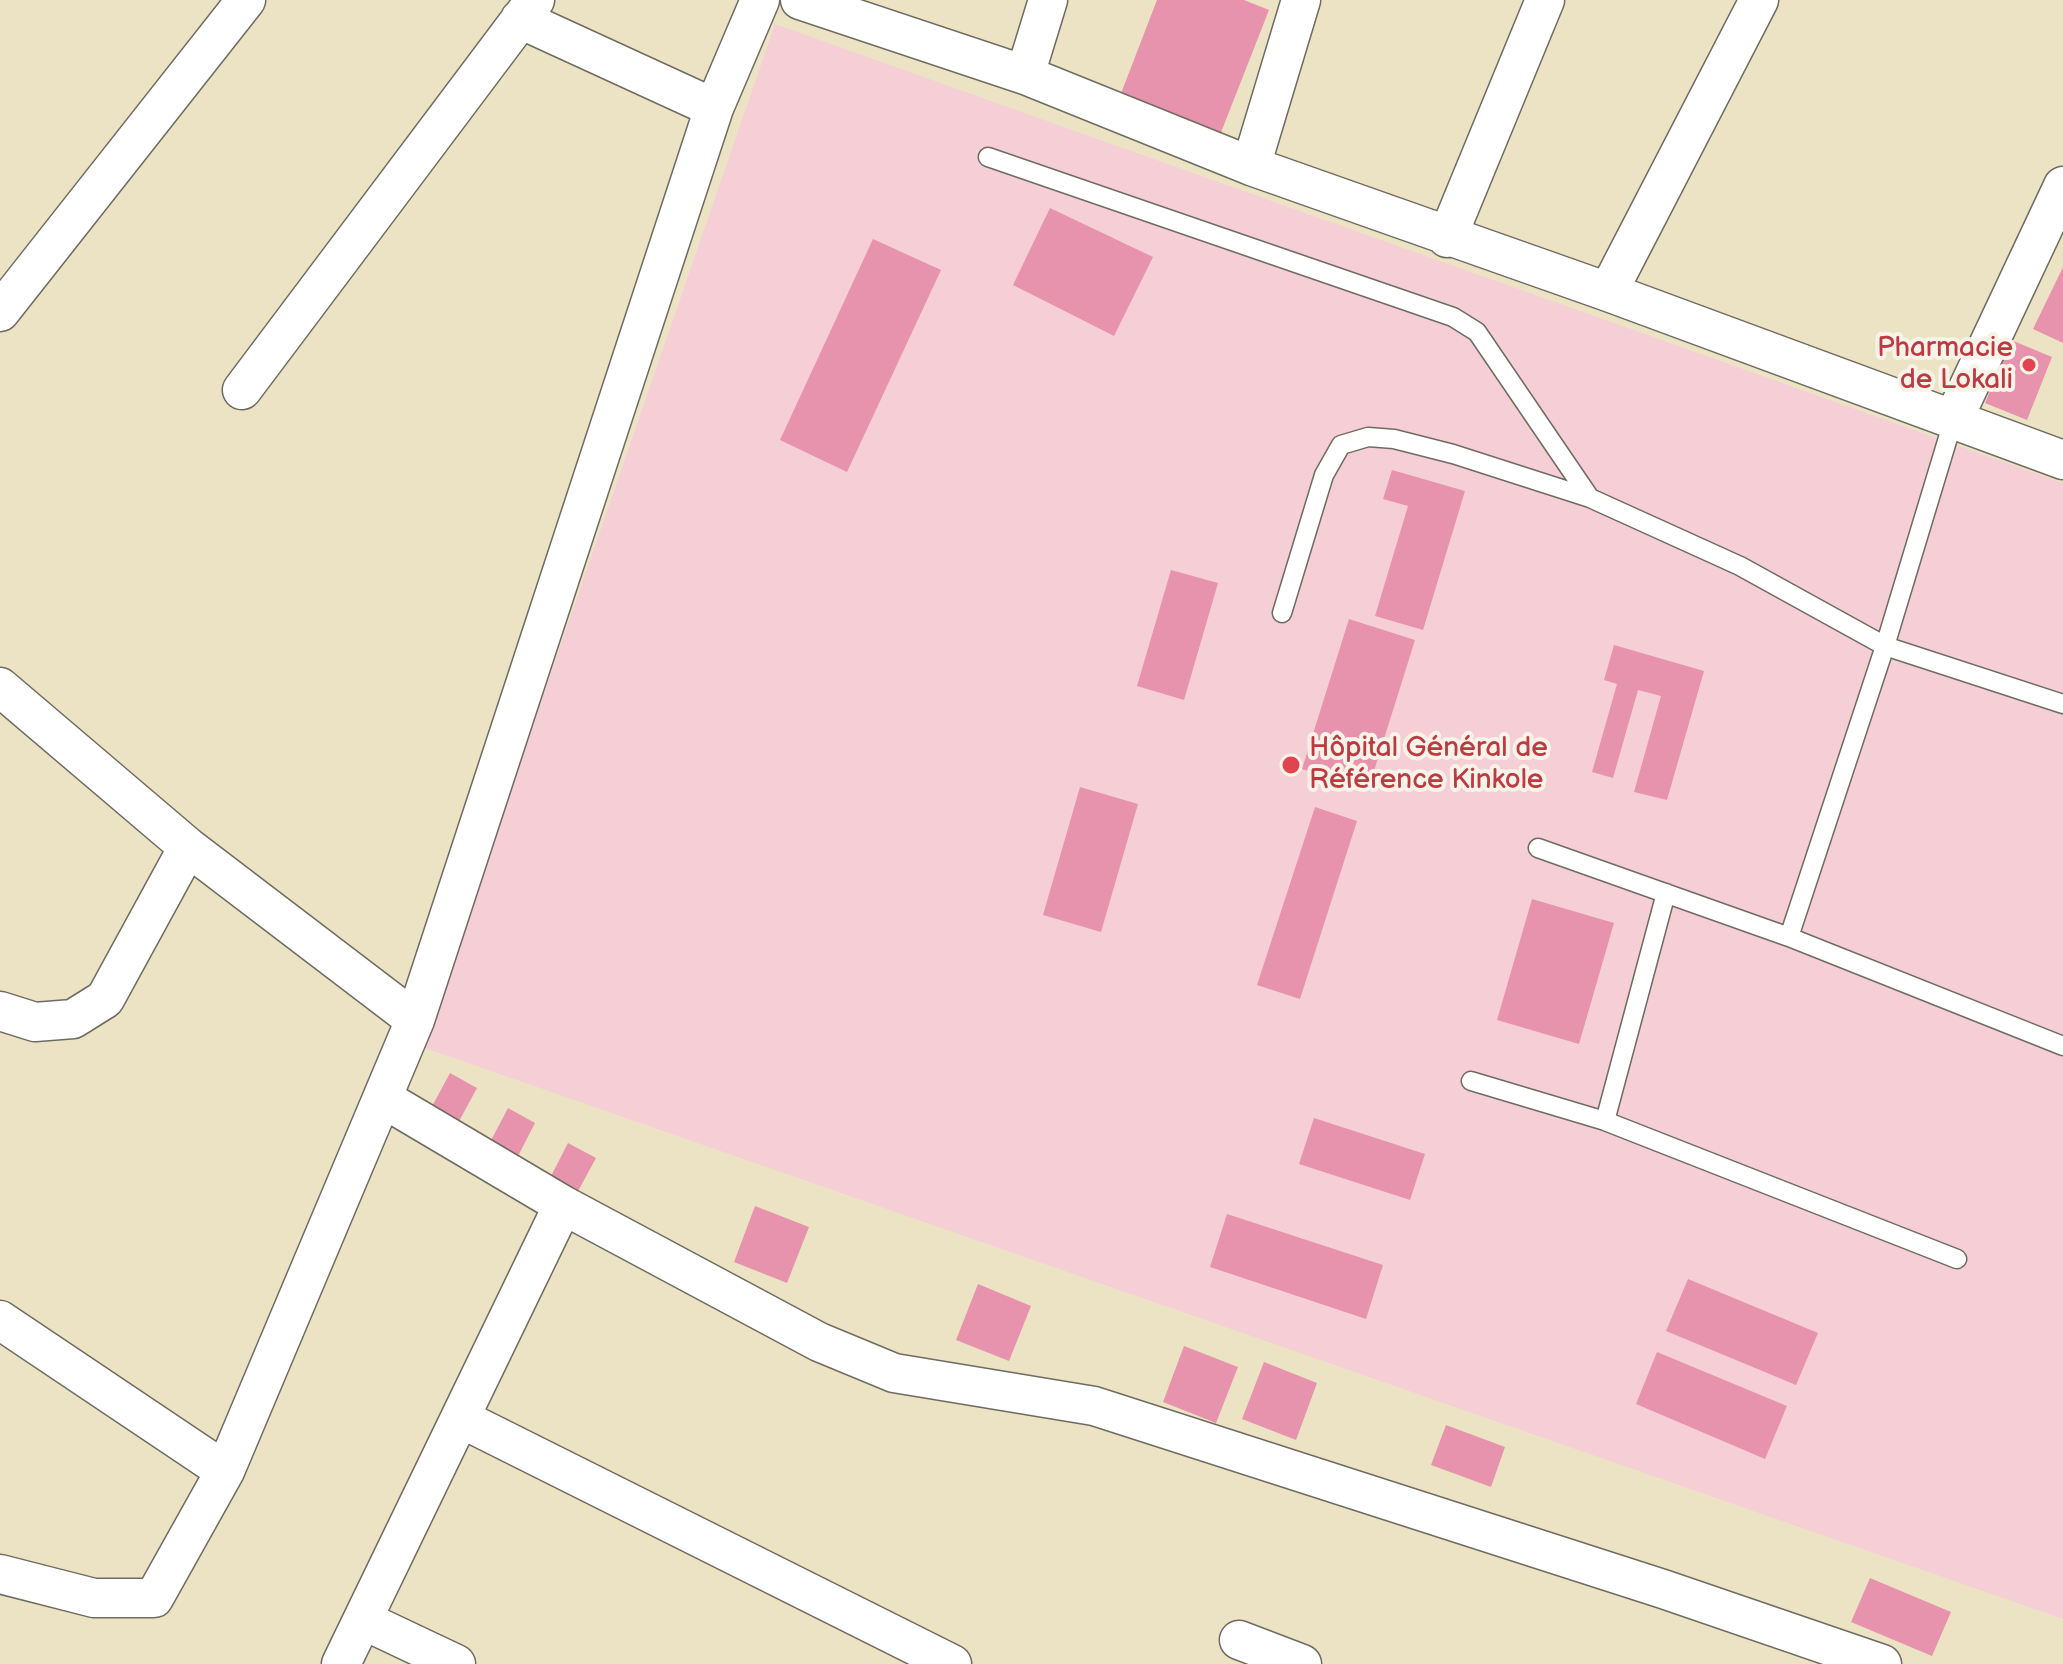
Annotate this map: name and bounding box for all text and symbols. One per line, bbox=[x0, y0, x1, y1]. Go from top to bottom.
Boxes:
place label: Pharmacie de Lokali bbox=[1877, 332, 2013, 398]
marker: Pharmacie de Lokali bbox=[2020, 356, 2038, 374]
place label: Hôpital Général de Référence Kinkole bbox=[1309, 732, 1548, 798]
marker: Hôpital Général de Référence Kinkole bbox=[1280, 754, 1302, 776]

